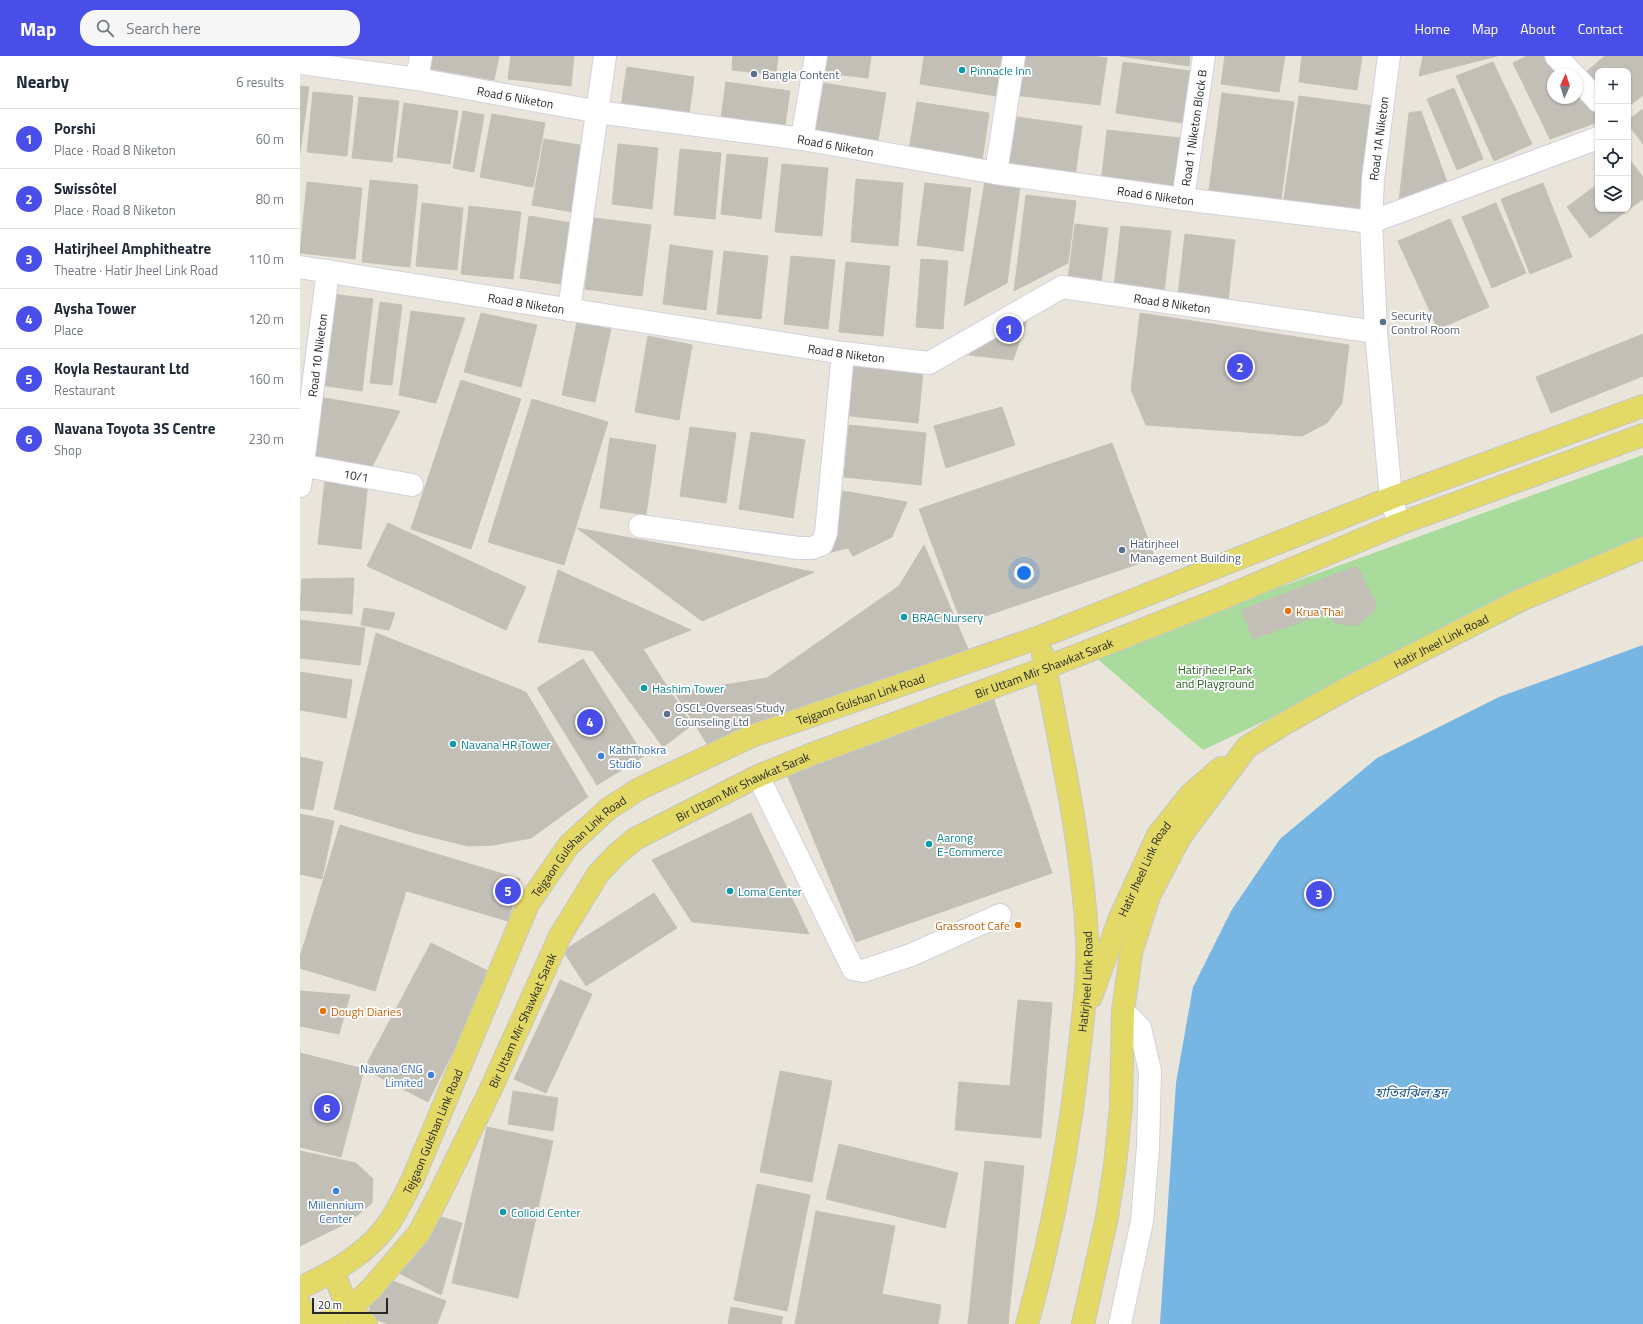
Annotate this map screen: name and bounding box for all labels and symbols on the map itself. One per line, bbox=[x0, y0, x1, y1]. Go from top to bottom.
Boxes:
place label: Pinnacle Inn bbox=[970, 61, 1031, 80]
place label: Bangla Content bbox=[762, 65, 840, 84]
marker: Pinnacle Inn bbox=[957, 65, 967, 75]
street label: Road 1 Niketon Block B bbox=[1176, 68, 1211, 187]
north arrow bbox=[1547, 68, 1583, 104]
marker: Bangla Content bbox=[749, 69, 759, 79]
street label: Road 6 Niketon bbox=[476, 81, 555, 113]
street label: Road 1A Niketon bbox=[1363, 95, 1393, 182]
street label: Road 6 Niketon bbox=[796, 129, 875, 161]
street label: Road 6 Niketon bbox=[1116, 180, 1195, 210]
street label: Road 8 Niketon bbox=[486, 287, 566, 318]
street label: Road 8 Niketon bbox=[1133, 288, 1212, 318]
place label: Security Control Room bbox=[1391, 306, 1460, 339]
street label: Road 10 Niketon bbox=[302, 312, 332, 398]
pin: 1 bbox=[996, 314, 1022, 344]
marker: Security Control Room bbox=[1378, 317, 1388, 327]
street label: Road 8 Niketon bbox=[806, 338, 886, 367]
pin: 2 bbox=[1227, 352, 1253, 382]
street label: 10/1 bbox=[342, 463, 370, 487]
place label: Hatirjheel Management Building bbox=[1130, 534, 1241, 567]
marker: Hatirjheel Management Building bbox=[1117, 545, 1127, 555]
your location bbox=[1014, 563, 1034, 583]
place label: Krua Thai bbox=[1296, 602, 1343, 621]
marker: Krua Thai bbox=[1283, 606, 1293, 616]
place label: BRAC Nursery bbox=[912, 608, 983, 627]
street label: Hatir Jheel Link Road bbox=[1390, 609, 1492, 673]
marker: BRAC Nursery bbox=[899, 612, 909, 622]
street label: Bir Uttam Mir Shawkat Sarak bbox=[972, 633, 1116, 703]
park label: Hatirjheel Park and Playground bbox=[1176, 660, 1254, 693]
street label: Tejgaon Gulshan Link Road bbox=[794, 668, 927, 730]
place label: Hashim Tower bbox=[652, 679, 724, 698]
marker: Hashim Tower bbox=[639, 683, 649, 693]
place label: OSCL-Overseas Study Counseling Ltd bbox=[675, 698, 785, 731]
pin: 4 bbox=[577, 707, 603, 737]
marker: OSCL-Overseas Study Counseling Ltd bbox=[662, 709, 672, 719]
place label: Navana HR Tower bbox=[461, 735, 551, 754]
marker: Navana HR Tower bbox=[448, 739, 458, 749]
place label: KathThokra Studio bbox=[609, 740, 666, 773]
street label: Bir Uttam Mir Shawkat Sarak bbox=[672, 746, 813, 826]
marker: KathThokra Studio bbox=[596, 751, 606, 761]
street label: Tejgaon Gulshan Link Road bbox=[526, 790, 630, 901]
street label: Hatir Jheel Link Road bbox=[1112, 817, 1175, 920]
place label: Aarong E-Commerce bbox=[937, 828, 1003, 861]
marker: Aarong E-Commerce bbox=[924, 839, 934, 849]
pin: 5 bbox=[495, 876, 521, 906]
pin: 3 bbox=[1306, 879, 1332, 909]
place label: Loma Center bbox=[738, 882, 802, 901]
marker: Loma Center bbox=[725, 886, 735, 896]
place label: Grassroot Cafe bbox=[935, 916, 1010, 935]
marker: Grassroot Cafe bbox=[1013, 920, 1023, 930]
street label: Hatirjheel Link Road bbox=[1072, 931, 1097, 1033]
street label: Bir Uttam Mir Shawkat Sarak bbox=[483, 949, 561, 1091]
place label: Dough Diaries bbox=[331, 1002, 402, 1021]
marker: Dough Diaries bbox=[318, 1006, 328, 1016]
place label: Navana CNG Limited bbox=[360, 1059, 423, 1092]
street label: Tejgaon Gulshan Link Road bbox=[397, 1066, 467, 1197]
marker: Navana CNG Limited bbox=[426, 1070, 436, 1080]
water label: হাতিরঝিল হ্রদ bbox=[1375, 1082, 1450, 1102]
pin: 6 bbox=[314, 1093, 340, 1123]
marker: Millennium Center bbox=[331, 1186, 341, 1196]
place label: Millennium Center bbox=[308, 1195, 364, 1228]
place label: Colloid Center bbox=[511, 1203, 581, 1222]
marker: Colloid Center bbox=[498, 1207, 508, 1217]
scale bar bbox=[312, 1296, 388, 1315]

